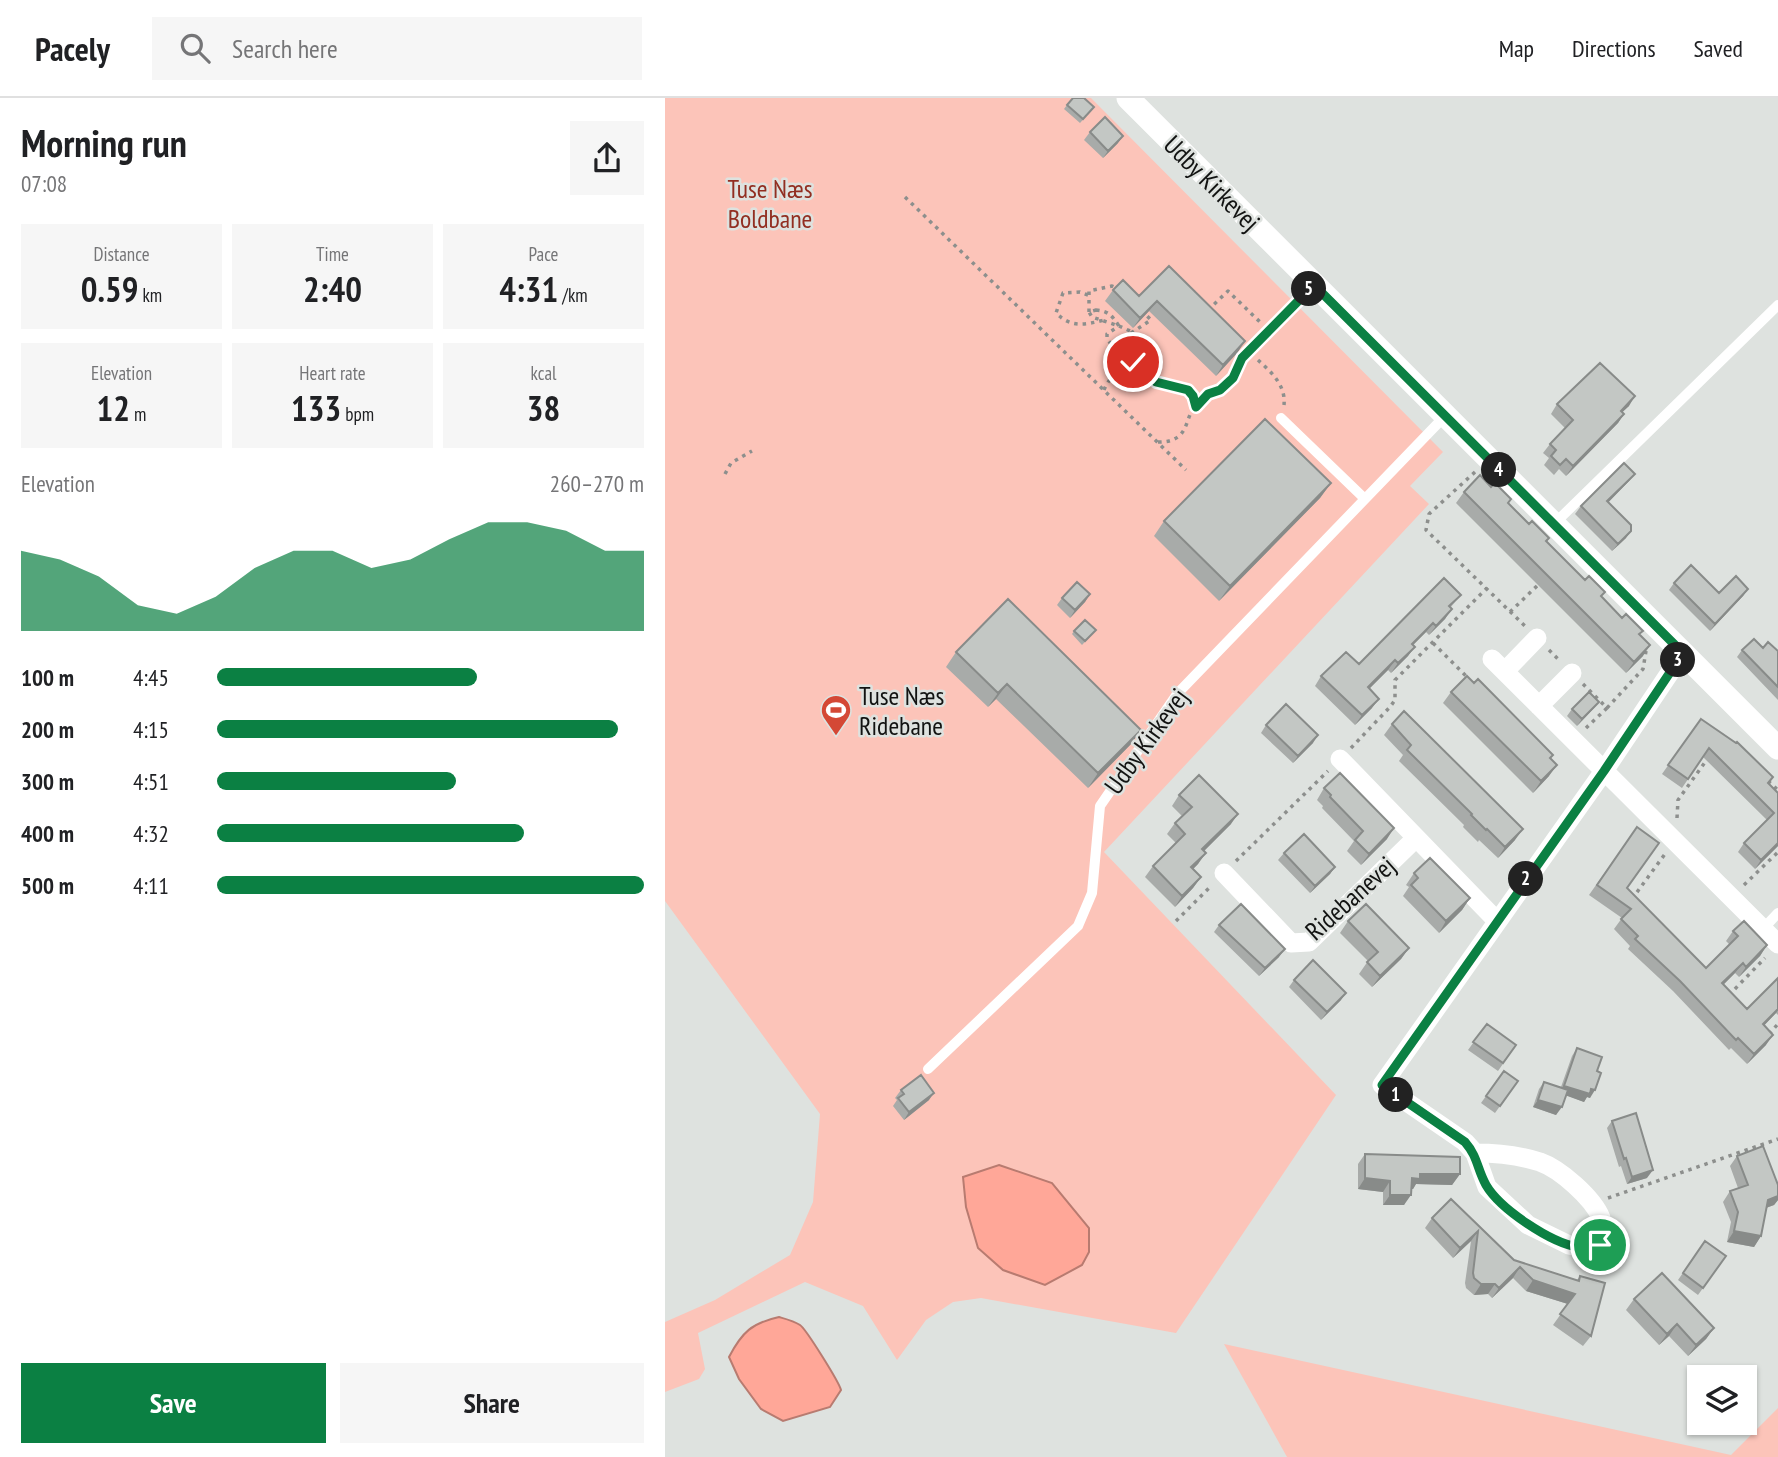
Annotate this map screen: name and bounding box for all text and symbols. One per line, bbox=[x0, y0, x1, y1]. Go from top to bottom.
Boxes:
search box bbox=[152, 17, 642, 80]
text: Pacely bbox=[35, 27, 110, 70]
icon: search bbox=[176, 29, 214, 67]
text: Search here bbox=[232, 32, 338, 65]
text: Map bbox=[1499, 33, 1534, 64]
text: Directions bbox=[1572, 33, 1656, 64]
text: Saved bbox=[1694, 33, 1743, 64]
text: Morning run bbox=[21, 118, 187, 167]
button: share bbox=[570, 121, 644, 195]
street label: Udby Kirkevej bbox=[1157, 128, 1267, 238]
text: 07:08 bbox=[21, 169, 67, 198]
park label: Tuse Næs Boldbane bbox=[727, 172, 813, 235]
text: Distance bbox=[94, 242, 149, 266]
text: Time bbox=[316, 242, 349, 266]
text: Pace bbox=[529, 242, 558, 266]
text: 0.59 bbox=[81, 266, 138, 312]
text: 2:40 bbox=[303, 266, 362, 312]
text: 4:31 bbox=[499, 266, 558, 312]
pin: 5 bbox=[1291, 272, 1327, 306]
text: 5 bbox=[1304, 276, 1313, 300]
text: km bbox=[138, 283, 162, 307]
text: /km bbox=[558, 283, 588, 307]
pin bbox=[1103, 332, 1163, 392]
icon: check bbox=[1114, 343, 1152, 381]
text: Elevation bbox=[91, 361, 152, 385]
text: Heart rate bbox=[299, 361, 366, 385]
text: kcal bbox=[531, 361, 556, 385]
text: 12 bbox=[97, 385, 130, 431]
text: 133 bbox=[291, 385, 341, 431]
text: 38 bbox=[527, 385, 560, 431]
text: m bbox=[130, 402, 146, 426]
text: bpm bbox=[341, 402, 374, 426]
pin: 4 bbox=[1481, 452, 1517, 488]
text: 4 bbox=[1494, 457, 1503, 481]
text: Elevation bbox=[21, 469, 95, 498]
text: 260–270 m bbox=[550, 469, 644, 498]
pin: 3 bbox=[1661, 642, 1695, 678]
text: 3 bbox=[1673, 647, 1682, 671]
text: 100 m bbox=[21, 663, 74, 692]
text: 4:45 bbox=[133, 663, 169, 692]
place label: Tuse Næs Ridebane bbox=[859, 679, 944, 742]
street label: Udby Kirkevej bbox=[1097, 682, 1195, 800]
sports icon: Tuse Næs Ridebane bbox=[819, 693, 853, 737]
text: 200 m bbox=[21, 715, 74, 744]
text: 4:15 bbox=[133, 715, 169, 744]
text: 300 m bbox=[21, 767, 74, 796]
text: 4:51 bbox=[133, 767, 169, 796]
text: 400 m bbox=[21, 819, 74, 848]
text: 4:32 bbox=[133, 819, 169, 848]
street label: Ridebanevej bbox=[1298, 849, 1402, 947]
pin: 2 bbox=[1509, 862, 1543, 896]
text: 2 bbox=[1521, 866, 1530, 890]
text: 500 m bbox=[21, 871, 74, 900]
text: 4:11 bbox=[133, 871, 169, 900]
pin: 1 bbox=[1379, 1077, 1413, 1112]
text: 1 bbox=[1391, 1082, 1400, 1106]
pin bbox=[1570, 1215, 1630, 1275]
icon: arrive bbox=[1581, 1226, 1619, 1264]
button: Save bbox=[21, 1363, 326, 1443]
button: Share bbox=[340, 1363, 644, 1443]
map controls bbox=[1687, 1365, 1757, 1435]
button: layers bbox=[1687, 1365, 1757, 1435]

